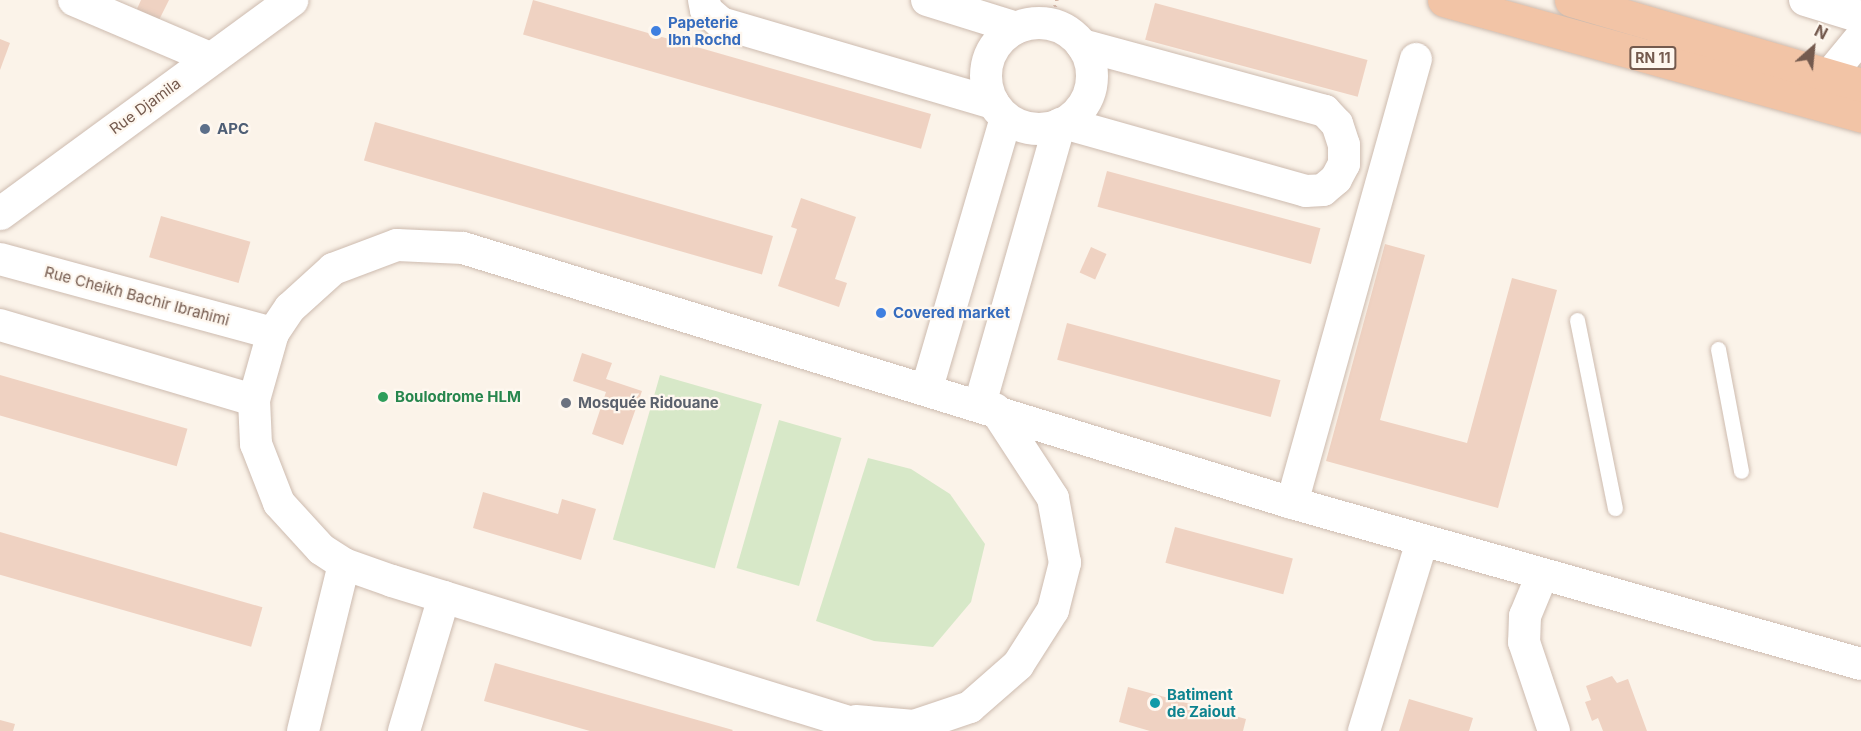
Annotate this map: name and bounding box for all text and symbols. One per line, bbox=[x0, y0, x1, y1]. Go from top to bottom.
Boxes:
place label: Papeterie Ibn Rochd bbox=[668, 13, 741, 48]
north arrow bbox=[1783, 18, 1843, 78]
text: N bbox=[1811, 20, 1831, 44]
marker: Papeterie Ibn Rochd bbox=[649, 24, 663, 38]
road number: RN 11 bbox=[1629, 47, 1677, 69]
street label: Rue Djamila bbox=[106, 74, 184, 138]
place label: APC bbox=[217, 120, 249, 138]
marker: APC bbox=[198, 122, 212, 136]
street label: Rue Cheikh Bachir Ibrahimi bbox=[43, 263, 231, 329]
place label: Covered market bbox=[893, 304, 1010, 322]
marker: Covered market bbox=[874, 306, 888, 320]
place label: Boulodrome HLM bbox=[395, 388, 521, 406]
marker: Boulodrome HLM bbox=[376, 390, 390, 404]
place label: Mosquée Ridouane bbox=[578, 394, 719, 412]
marker: Mosquée Ridouane bbox=[559, 396, 573, 410]
place label: Batiment de Zaiout bbox=[1167, 685, 1236, 720]
marker: Batiment de Zaiout bbox=[1148, 696, 1162, 710]

